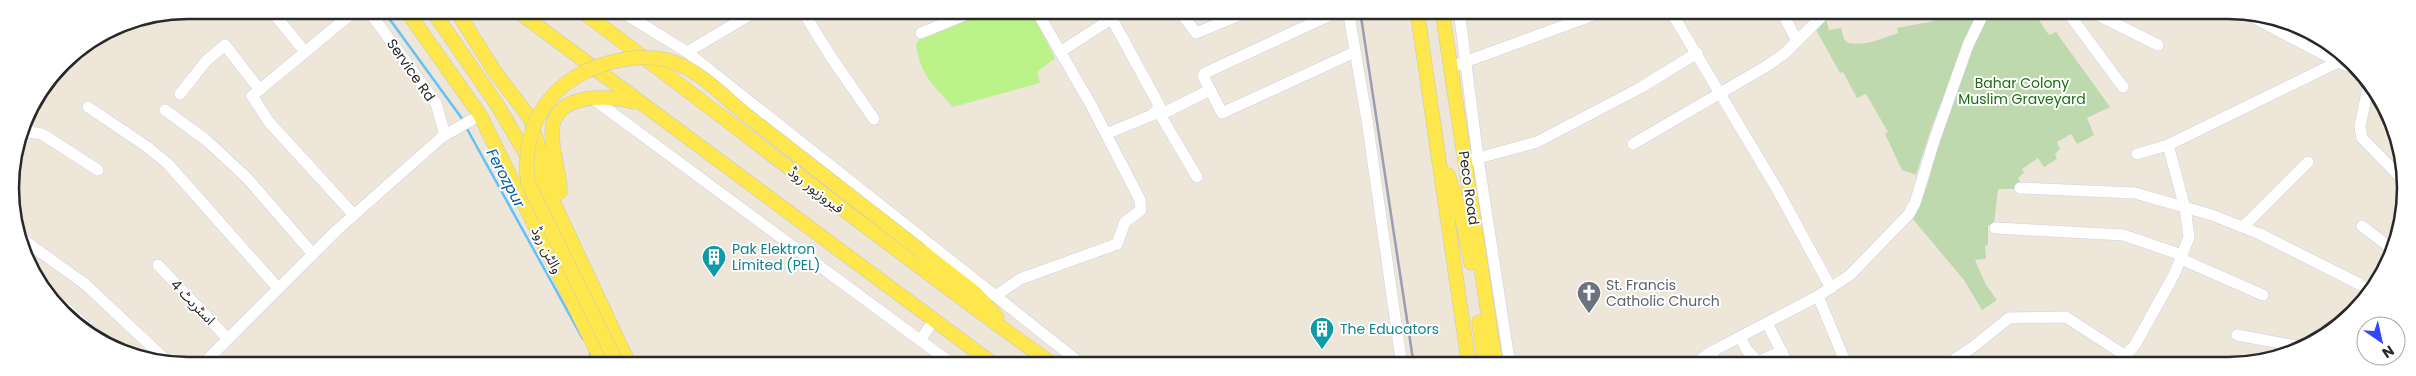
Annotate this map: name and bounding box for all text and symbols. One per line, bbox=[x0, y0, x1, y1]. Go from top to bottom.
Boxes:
street label: Service Rd bbox=[382, 35, 440, 105]
park label: Bahar Colony Muslim Graveyard bbox=[1958, 73, 2086, 109]
water label: Ferozpur bbox=[482, 145, 531, 212]
street label: Peco Road bbox=[1454, 150, 1484, 226]
street label: فیروزپور روڈ bbox=[784, 162, 848, 218]
street label: والٹن روڈ bbox=[527, 223, 567, 277]
place label: Pak Elektron Limited (PEL) bbox=[732, 239, 820, 275]
building icon: Pak Elektron Limited (PEL) bbox=[701, 244, 727, 278]
street label: اسٹریٹ 4 bbox=[166, 275, 220, 329]
place label: St. Francis Catholic Church bbox=[1606, 275, 1720, 311]
church icon: St. Francis Catholic Church bbox=[1576, 280, 1602, 314]
building icon: The Educators bbox=[1309, 316, 1335, 350]
north arrow bbox=[2356, 316, 2406, 366]
place label: The Educators bbox=[1340, 319, 1439, 339]
text: N bbox=[2378, 341, 2398, 363]

